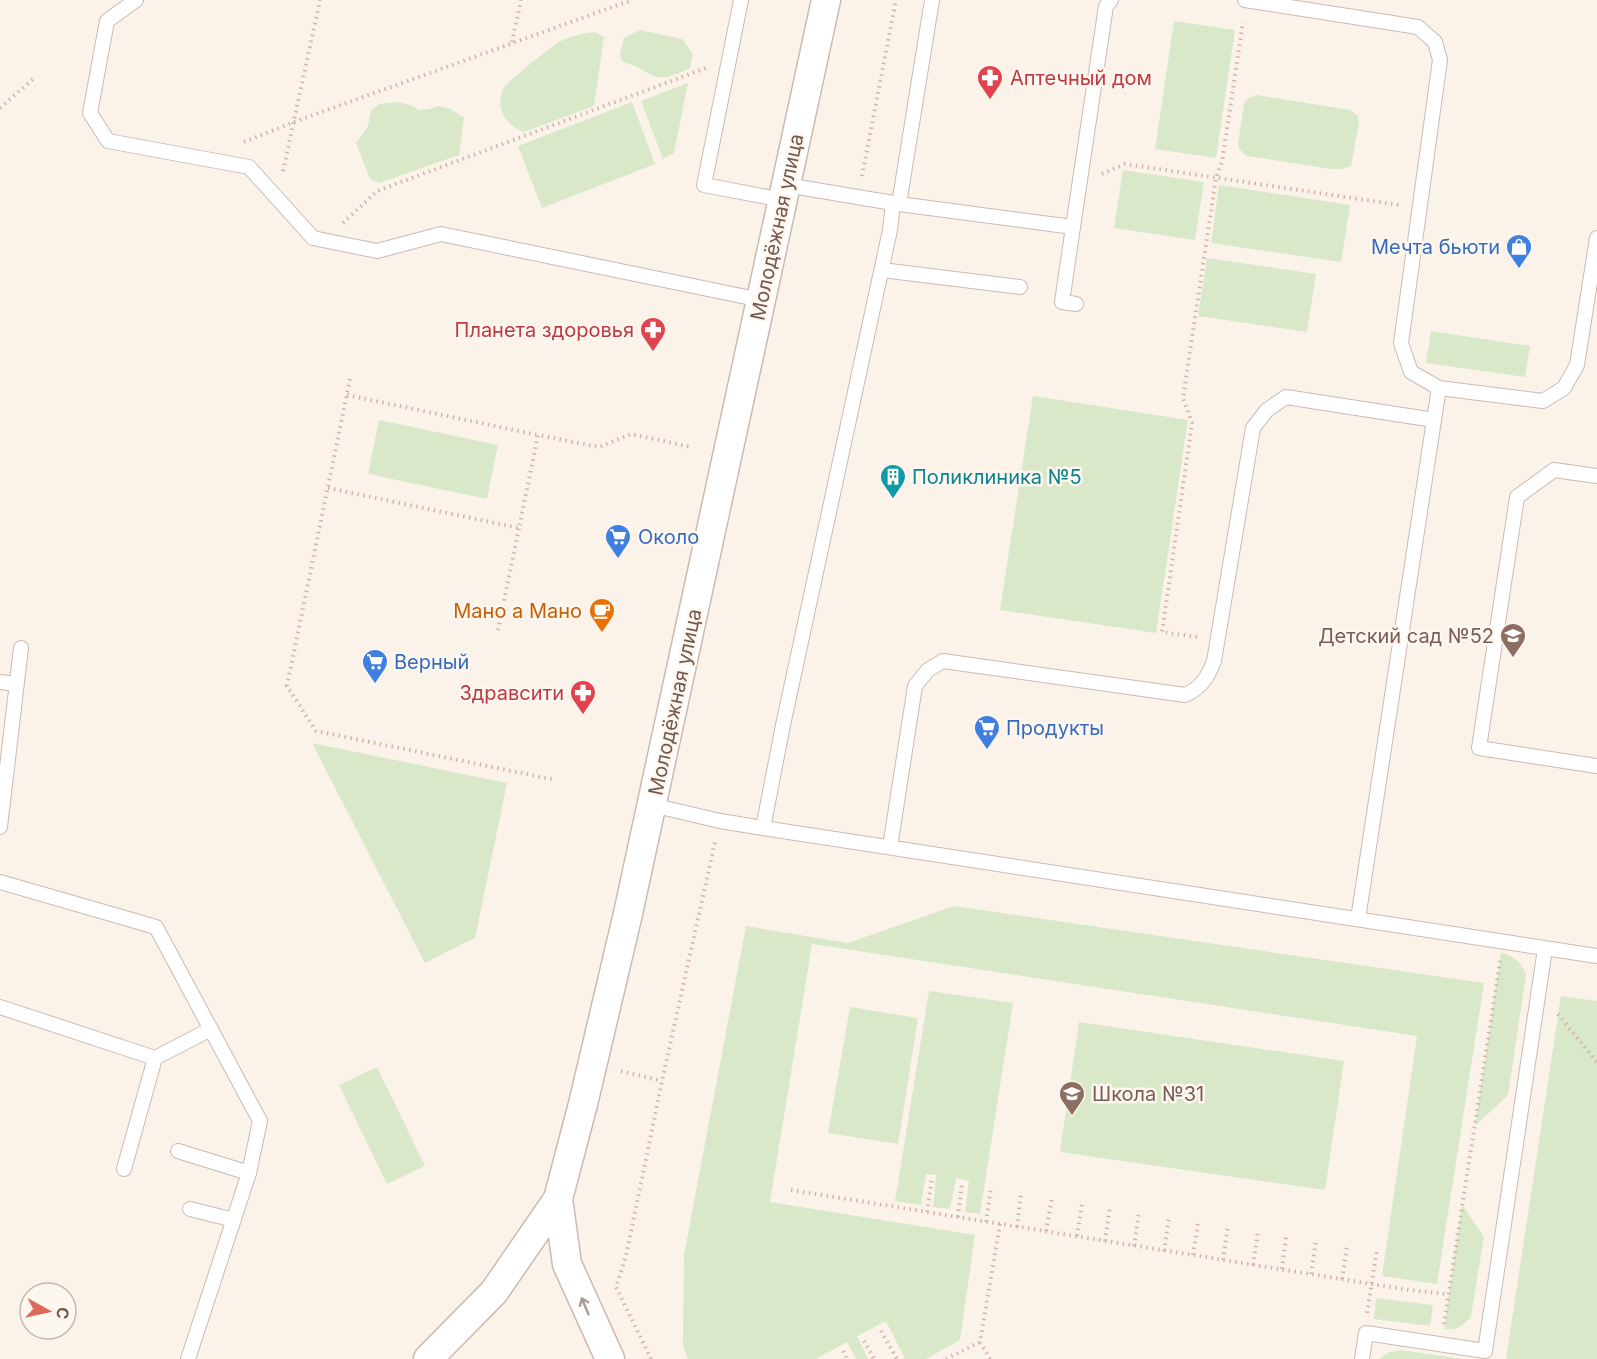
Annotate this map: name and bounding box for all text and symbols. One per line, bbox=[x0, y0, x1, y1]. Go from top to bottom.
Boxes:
pharmacy icon: Аптечный дом bbox=[975, 63, 1005, 101]
place label: Аптечный дом bbox=[1010, 66, 1152, 90]
street label: Молодёжная улица bbox=[745, 132, 809, 322]
shop icon: Мечта бьюти bbox=[1504, 232, 1534, 270]
place label: Мечта бьюти bbox=[1371, 235, 1500, 259]
pharmacy icon: Планета здоровья bbox=[638, 315, 668, 353]
place label: Планета здоровья bbox=[455, 318, 634, 342]
building icon: Поликлиника №5 bbox=[878, 462, 908, 500]
place label: Поликлиника №5 bbox=[912, 465, 1082, 489]
supermarket icon: Около bbox=[603, 522, 633, 560]
place label: Около bbox=[638, 525, 699, 549]
cafe icon: Мано а Мано bbox=[587, 596, 617, 634]
place label: Мано а Мано bbox=[453, 599, 582, 623]
street label: Молодёжная улица bbox=[643, 607, 707, 797]
school or university icon: Детский сад №52 bbox=[1498, 621, 1528, 659]
place label: Детский сад №52 bbox=[1318, 624, 1494, 648]
supermarket icon: Верный bbox=[360, 647, 390, 685]
place label: Верный bbox=[394, 650, 469, 674]
pharmacy icon: Здравсити bbox=[568, 678, 598, 716]
place label: Здравсити bbox=[459, 681, 564, 705]
supermarket icon: Продукты bbox=[972, 713, 1002, 751]
place label: Продукты bbox=[1006, 716, 1104, 740]
school or university icon: Школа №31 bbox=[1057, 1079, 1087, 1117]
place label: Школа №31 bbox=[1092, 1082, 1204, 1106]
north arrow bbox=[18, 1281, 78, 1341]
one-way arrow bbox=[579, 1298, 590, 1316]
text: С bbox=[52, 1306, 74, 1320]

